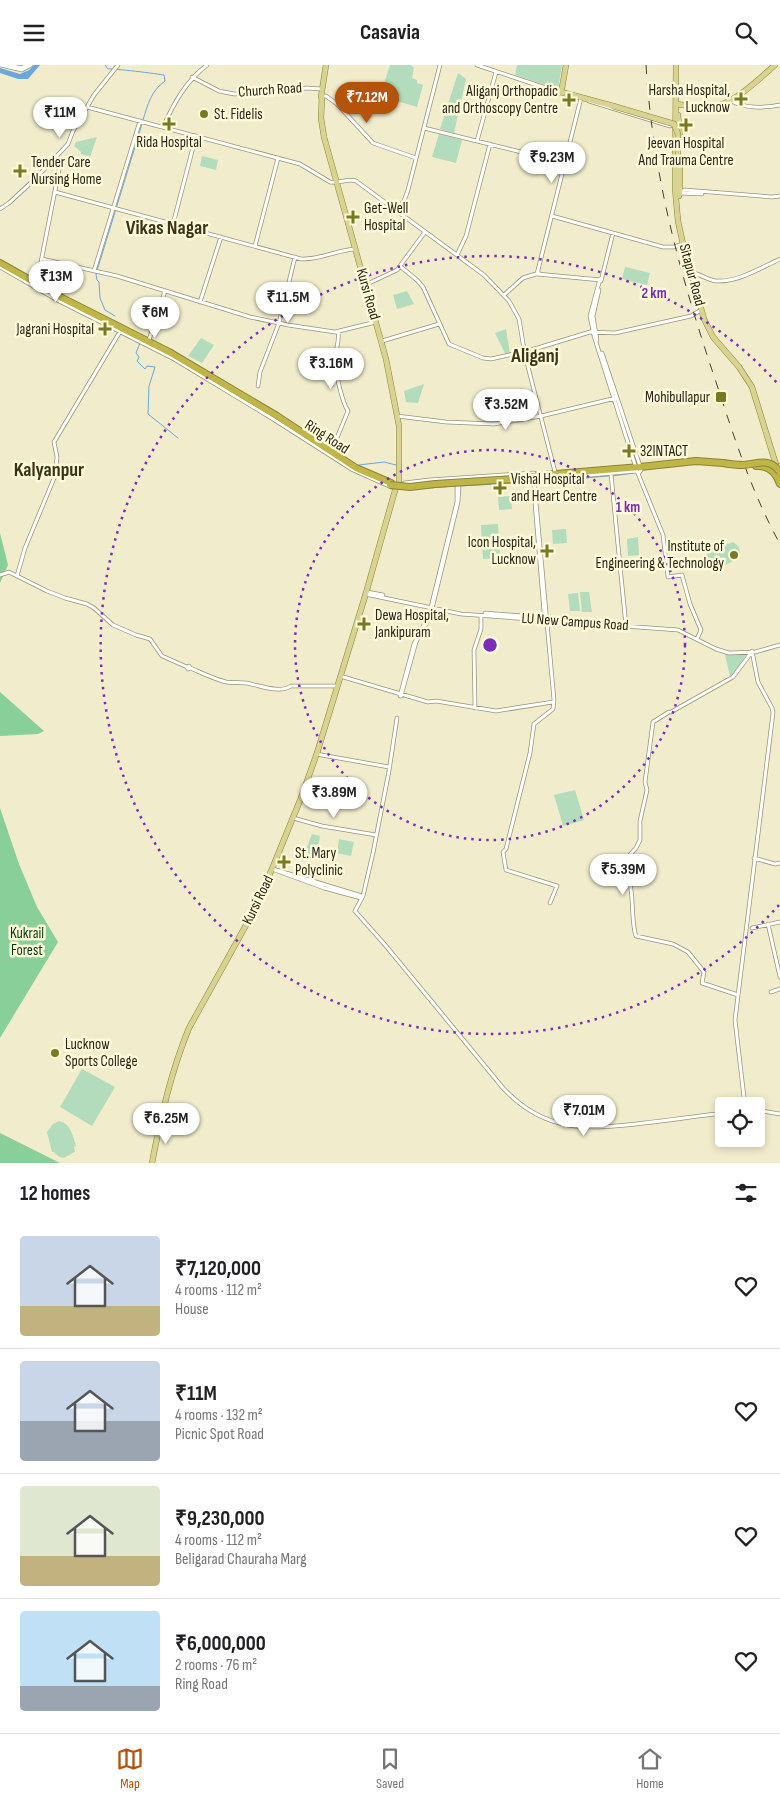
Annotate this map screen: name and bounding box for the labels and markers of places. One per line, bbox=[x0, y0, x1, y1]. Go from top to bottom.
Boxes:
place label: Harsha Hospital, Lucknow bbox=[648, 81, 731, 117]
pin: ₹7.12M bbox=[326, 82, 408, 124]
place label: Aliganj Orthopadic and Orthoscopy Centre bbox=[442, 82, 558, 118]
marker: Harsha Hospital, Lucknow bbox=[734, 92, 748, 106]
marker: Aliganj Orthopadic and Orthoscopy Centre bbox=[562, 93, 576, 107]
pin: ₹11M bbox=[30, 97, 90, 139]
place label: St. Fidelis bbox=[214, 105, 263, 124]
marker: St. Fidelis bbox=[198, 108, 210, 120]
marker: Rida Hospital bbox=[162, 117, 176, 131]
marker: Jeevan Hospital And Trauma Centre bbox=[679, 118, 693, 132]
place label: Rida Hospital bbox=[136, 133, 202, 152]
place label: Jeevan Hospital And Trauma Centre bbox=[637, 134, 734, 170]
pin: ₹9.23M bbox=[511, 141, 593, 184]
place label: Tender Care Nursing Home bbox=[31, 153, 101, 189]
marker: Tender Care Nursing Home bbox=[13, 164, 27, 178]
place label: Get-Well Hospital bbox=[364, 199, 408, 235]
marker: Get-Well Hospital bbox=[346, 210, 360, 224]
pin: ₹13M bbox=[26, 261, 86, 303]
pin: ₹11.5M bbox=[247, 281, 329, 324]
pin: ₹6M bbox=[131, 297, 179, 339]
place label: Jagrani Hospital bbox=[15, 320, 94, 339]
marker: Jagrani Hospital bbox=[98, 322, 112, 336]
pin: ₹3.16M bbox=[290, 347, 372, 390]
place label: Mohibullapur bbox=[645, 388, 711, 407]
pin: ₹3.52M bbox=[465, 389, 547, 431]
marker: Mohibullapur bbox=[714, 390, 728, 404]
place label: 32INTACT bbox=[640, 442, 688, 461]
marker: 32INTACT bbox=[622, 444, 636, 458]
place label: Vishal Hospital and Heart Centre bbox=[511, 470, 597, 506]
marker: Vishal Hospital and Heart Centre bbox=[493, 481, 507, 495]
place label: Icon Hospital, Lucknow bbox=[468, 533, 537, 569]
place label: Institute of Engineering & Technology bbox=[596, 537, 725, 573]
marker: Icon Hospital, Lucknow bbox=[540, 544, 554, 558]
marker: Institute of Engineering & Technology bbox=[728, 549, 740, 561]
place label: Dewa Hospital, Jankipuram bbox=[374, 606, 449, 642]
marker: Dewa Hospital, Jankipuram bbox=[357, 617, 371, 631]
centre of rings bbox=[481, 636, 499, 654]
pin: ₹3.89M bbox=[293, 777, 375, 819]
place label: St. Mary Polyclinic bbox=[295, 844, 343, 880]
pin: ₹5.39M bbox=[582, 853, 664, 896]
marker: St. Mary Polyclinic bbox=[277, 855, 291, 869]
place label: Lucknow Sports College bbox=[65, 1035, 138, 1071]
marker: Lucknow Sports College bbox=[49, 1047, 61, 1059]
pin: ₹7.01M bbox=[543, 1095, 625, 1137]
pin: ₹6.25M bbox=[125, 1103, 207, 1145]

